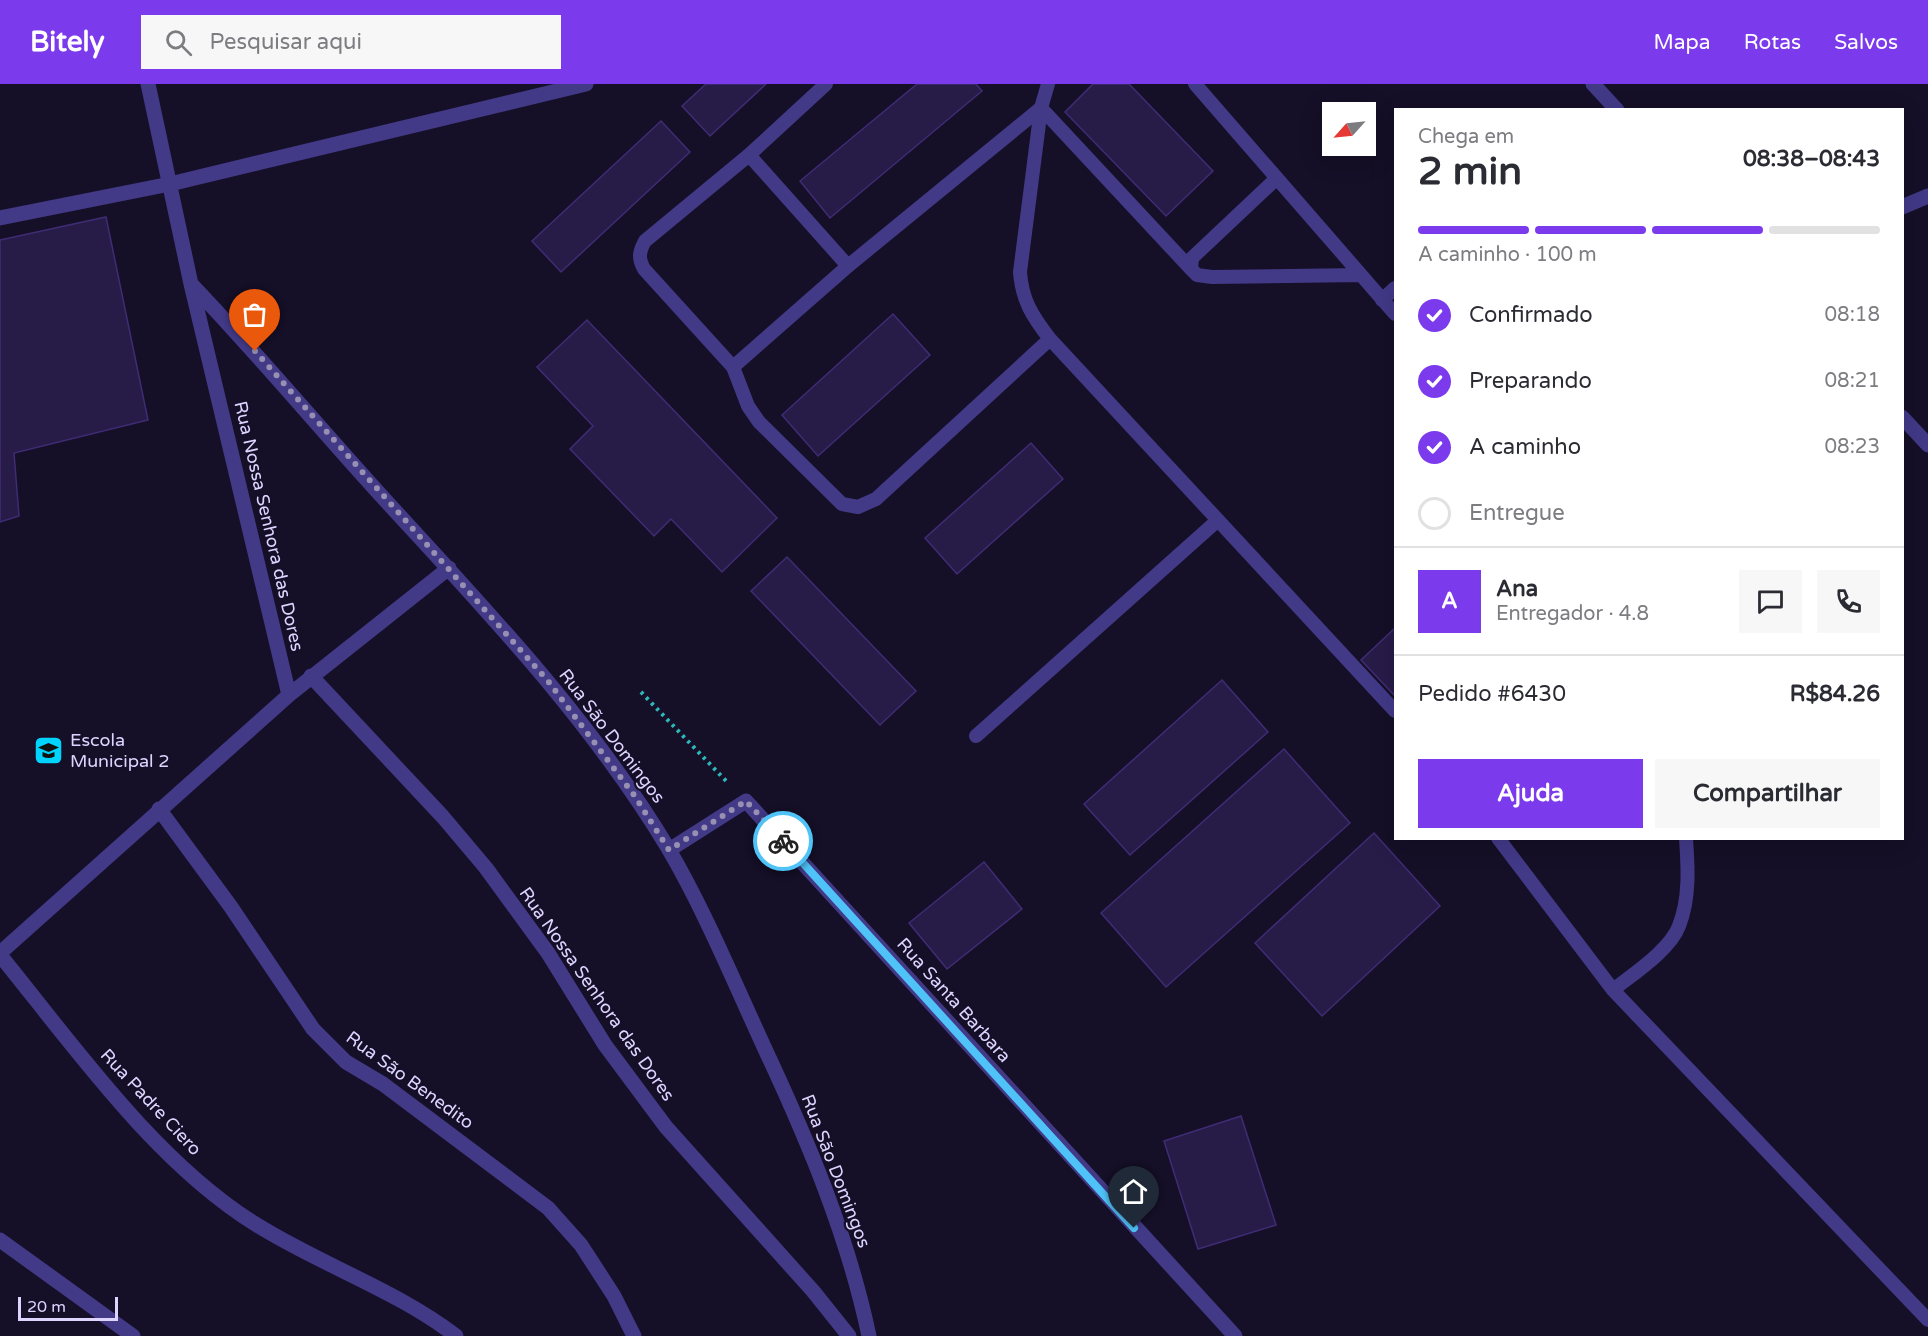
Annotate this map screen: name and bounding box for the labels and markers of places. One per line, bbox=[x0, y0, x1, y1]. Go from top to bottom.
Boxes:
pin bbox=[229, 289, 280, 351]
place label: Escola Municipal 2 bbox=[70, 729, 170, 772]
school or university icon: Escola Municipal 2 bbox=[33, 734, 65, 766]
pin bbox=[1108, 1166, 1159, 1228]

